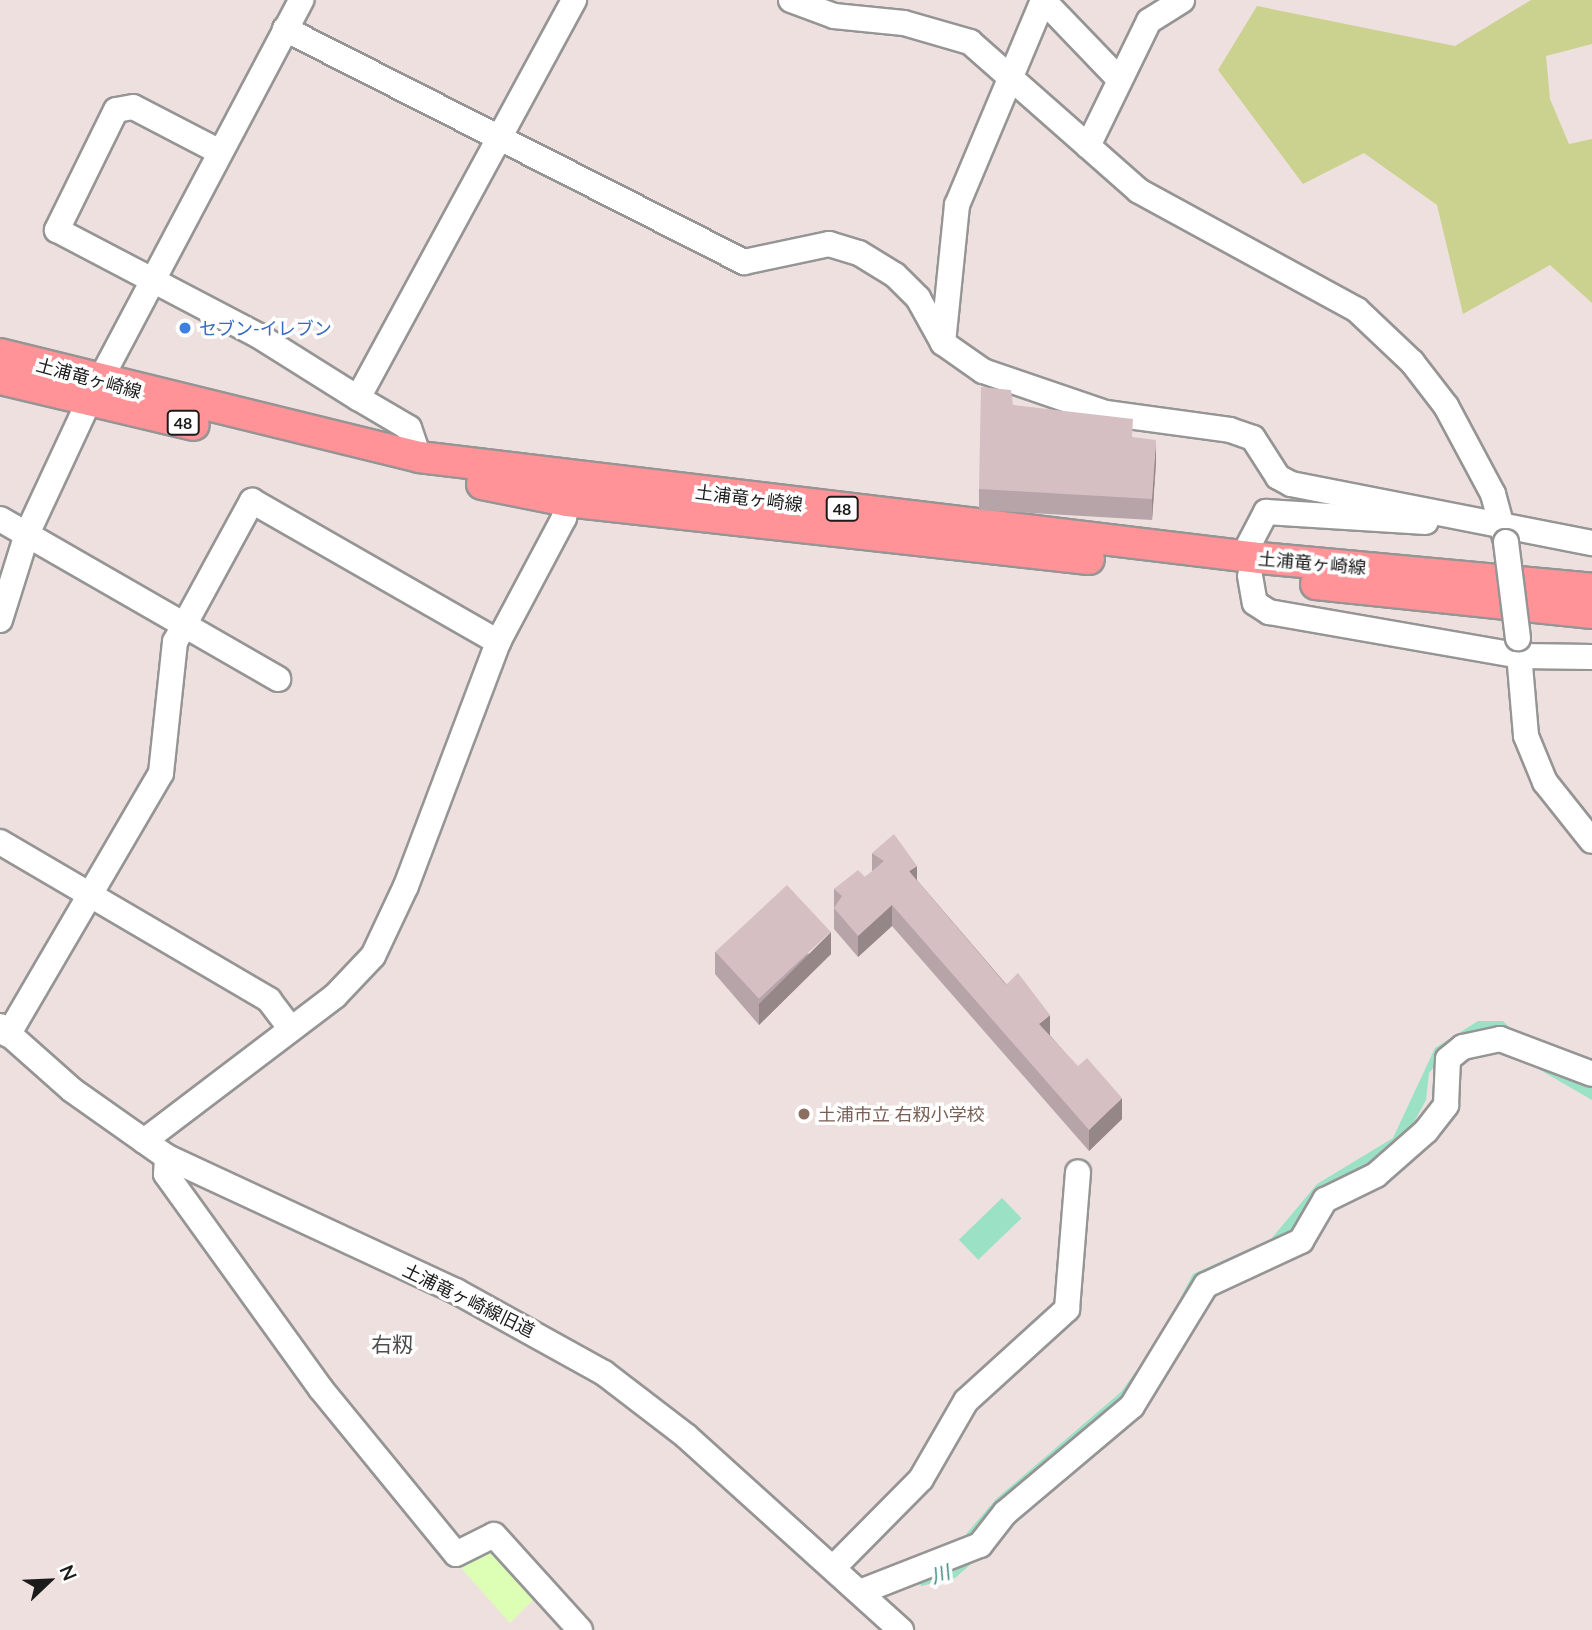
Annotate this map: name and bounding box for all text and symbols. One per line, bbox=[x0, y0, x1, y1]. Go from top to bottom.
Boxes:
place label: セブン-イレブン bbox=[199, 317, 332, 339]
marker: セブン-イレブン bbox=[177, 320, 193, 336]
street label: 土浦竜ヶ崎線 bbox=[34, 354, 144, 402]
road number: 48 bbox=[166, 410, 200, 436]
street label: 土浦竜ヶ崎線 bbox=[694, 481, 804, 515]
road number: 48 bbox=[824, 496, 860, 522]
street label: 土浦竜ヶ崎線 bbox=[1257, 548, 1367, 578]
place label: 土浦市立 右籾小学校 bbox=[818, 1103, 985, 1125]
marker: 土浦市立 右籾小学校 bbox=[796, 1106, 812, 1122]
street label: 土浦竜ヶ崎線旧道 bbox=[400, 1259, 538, 1341]
district label: 右籾 bbox=[371, 1331, 413, 1357]
north arrow bbox=[14, 1546, 84, 1616]
water label: 川 bbox=[927, 1560, 953, 1588]
text: N bbox=[55, 1561, 82, 1584]

